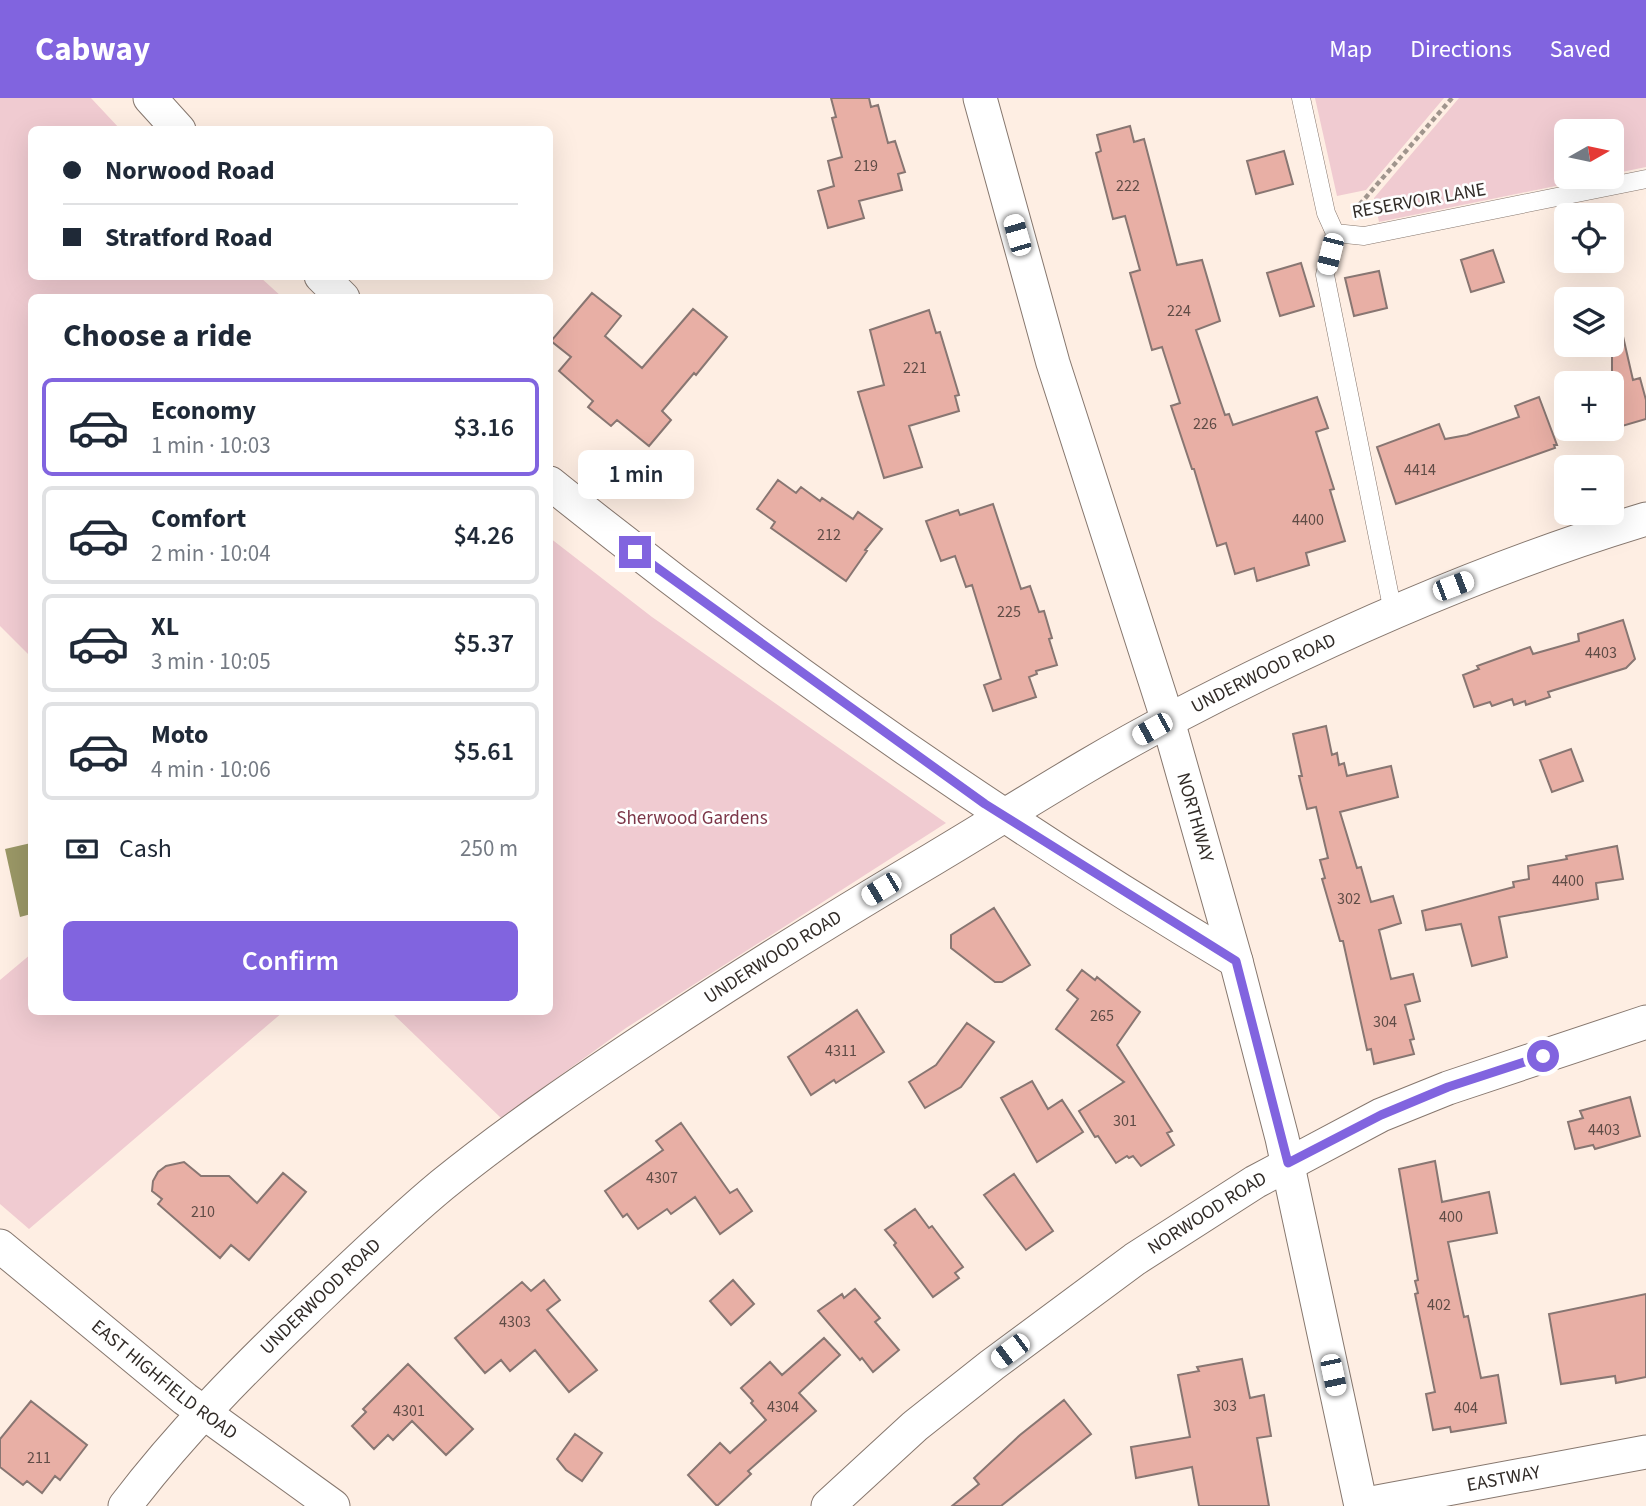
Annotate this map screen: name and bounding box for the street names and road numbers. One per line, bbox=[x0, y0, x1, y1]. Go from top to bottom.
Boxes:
street label: RESERVOIR LANE bbox=[1350, 176, 1488, 226]
street label: UNDERWOOD ROAD bbox=[1186, 626, 1340, 720]
street label: NORTHWAY bbox=[1170, 769, 1221, 866]
street label: UNDERWOOD ROAD bbox=[699, 903, 847, 1010]
street label: NORWOOD ROAD bbox=[1142, 1165, 1271, 1261]
street label: UNDERWOOD ROAD bbox=[254, 1232, 387, 1361]
street label: EAST HIGHFIELD ROAD bbox=[85, 1313, 243, 1446]
street label: EASTWAY bbox=[1465, 1458, 1544, 1499]

